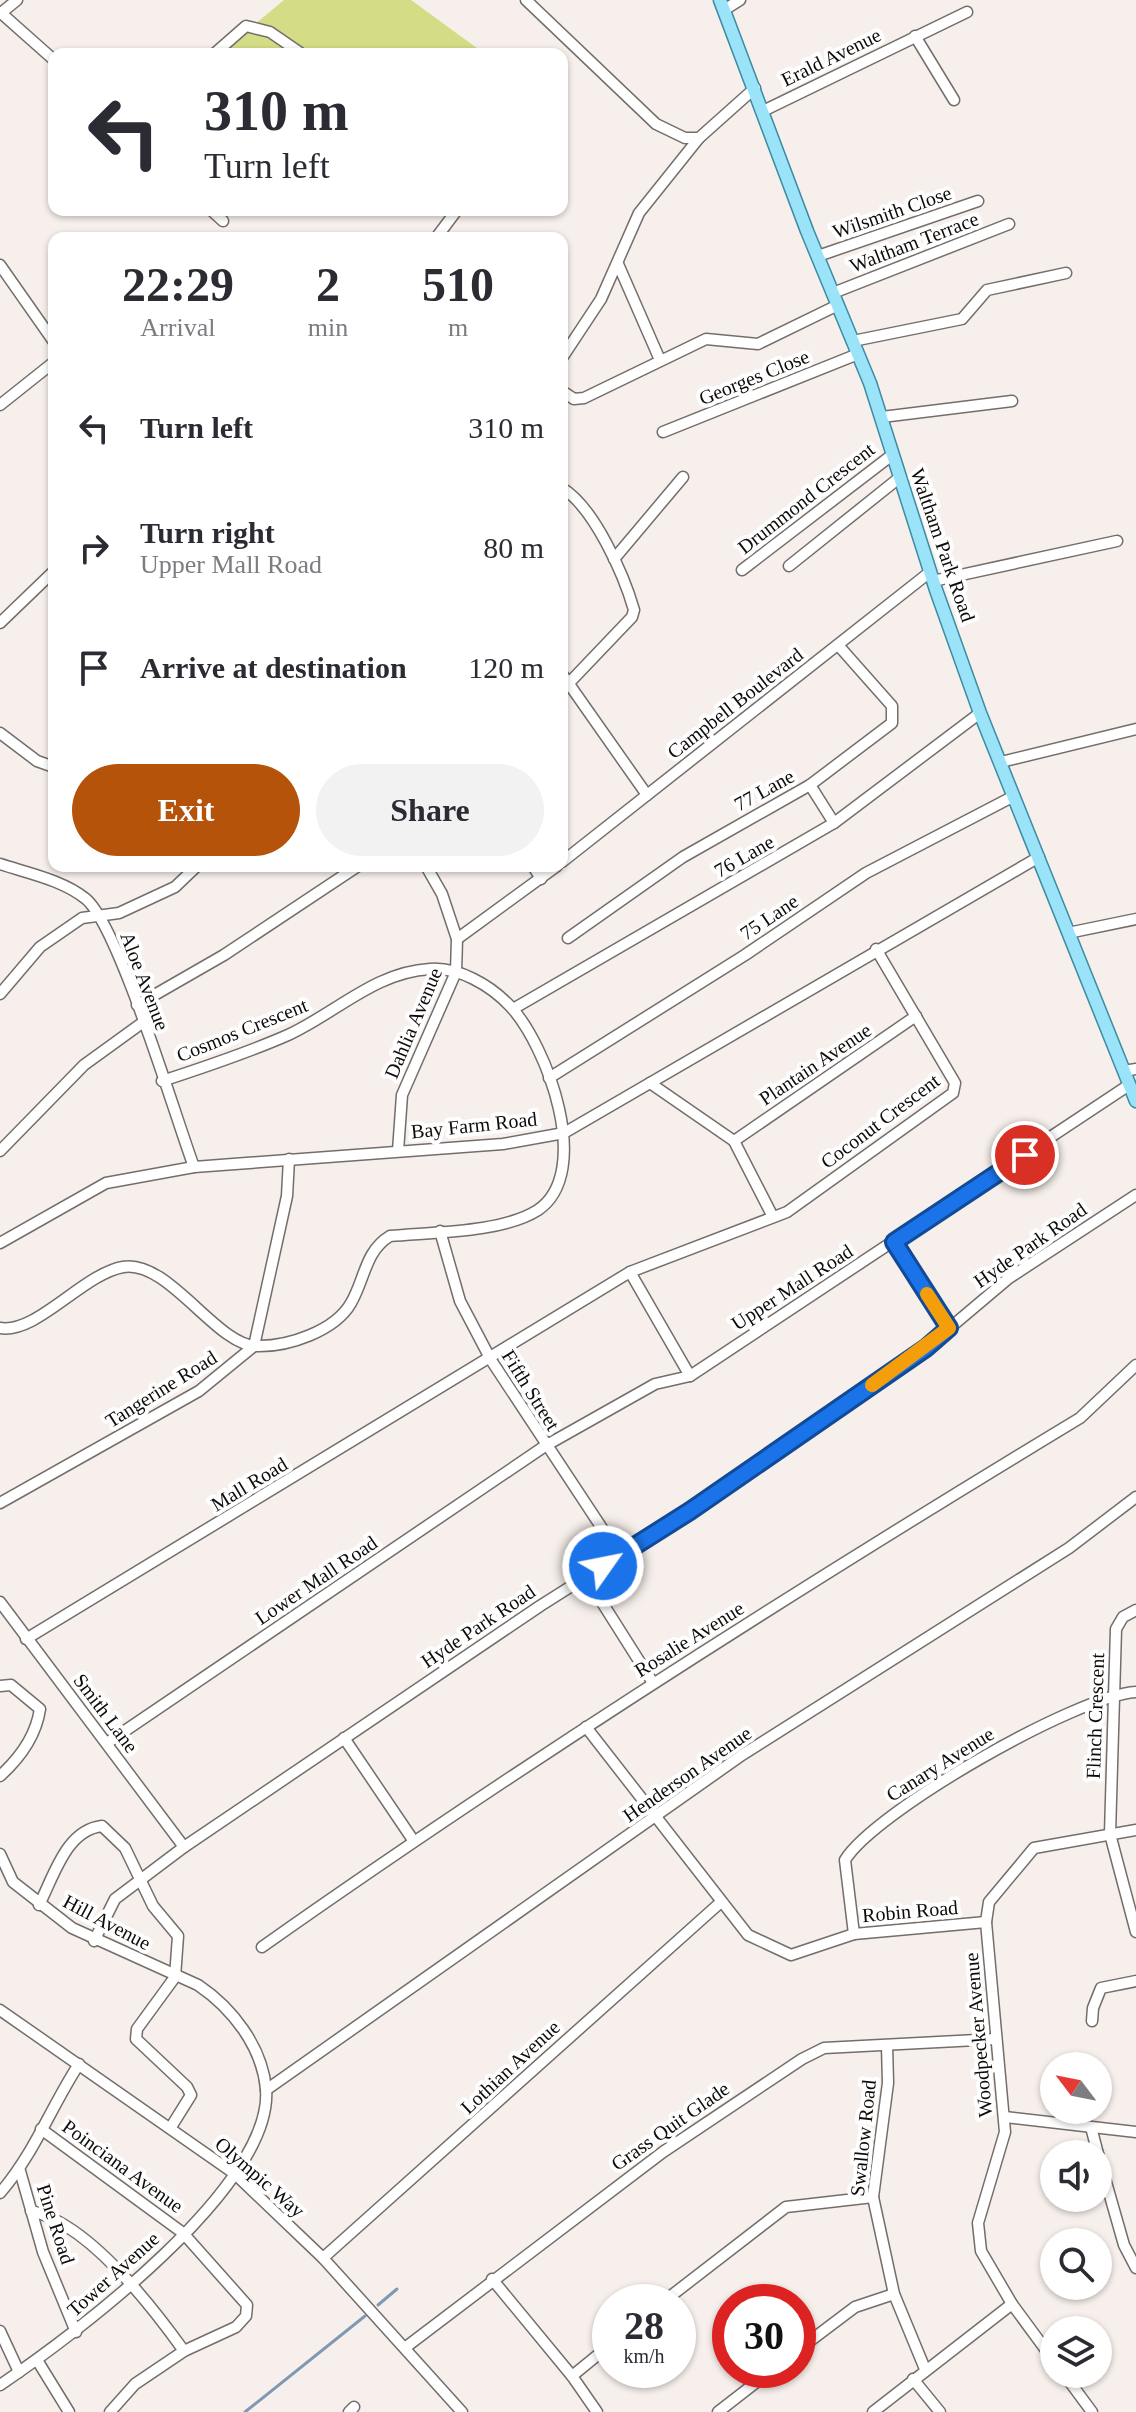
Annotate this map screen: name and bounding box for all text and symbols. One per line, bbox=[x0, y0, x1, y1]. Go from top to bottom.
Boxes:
street label: Erald Avenue bbox=[778, 23, 884, 91]
icon: left bbox=[72, 80, 176, 184]
text: 310 m bbox=[204, 80, 349, 142]
text: Turn left bbox=[204, 146, 330, 186]
street label: Wilsmith Close bbox=[830, 181, 954, 243]
street label: Waltham Terrace bbox=[847, 207, 982, 277]
text: 22:29 bbox=[122, 258, 234, 311]
text: 2 bbox=[316, 258, 340, 311]
text: 510 bbox=[422, 258, 494, 311]
text: Arrival bbox=[140, 313, 215, 342]
text: min bbox=[308, 313, 348, 342]
text: m bbox=[448, 313, 468, 342]
street label: Georges Close bbox=[696, 345, 813, 410]
icon: left bbox=[72, 406, 116, 450]
text: Turn left bbox=[140, 411, 253, 444]
text: 310 m bbox=[468, 411, 544, 444]
street label: Drummond Crescent bbox=[733, 438, 879, 558]
street label: Waltham Park Road bbox=[906, 466, 980, 624]
text: Turn right bbox=[140, 516, 275, 549]
icon: right bbox=[72, 526, 116, 570]
text: 80 m bbox=[483, 531, 544, 564]
text: Upper Mall Road bbox=[140, 550, 322, 579]
street label: Campbell Boulevard bbox=[663, 643, 808, 764]
icon: arrive bbox=[72, 646, 116, 690]
text: Arrive at destination bbox=[140, 651, 407, 684]
text: 120 m bbox=[468, 651, 544, 684]
button: Exit bbox=[72, 764, 300, 856]
button: Share bbox=[316, 764, 544, 856]
street label: 77 Lane bbox=[730, 765, 798, 815]
street label: 76 Lane bbox=[710, 830, 778, 882]
street label: 75 Lane bbox=[736, 890, 802, 944]
street label: Aloe Avenue bbox=[116, 929, 174, 1033]
street label: Dahlia Avenue bbox=[380, 964, 446, 1082]
street label: Cosmos Crescent bbox=[173, 994, 311, 1066]
street label: Plantain Avenue bbox=[755, 1018, 875, 1110]
street label: Coconut Crescent bbox=[816, 1069, 944, 1173]
street label: Bay Farm Road bbox=[410, 1107, 538, 1144]
pin bbox=[991, 1121, 1059, 1189]
icon: arrive bbox=[1003, 1133, 1047, 1177]
street label: Hyde Park Road bbox=[970, 1198, 1091, 1293]
street label: Upper Mall Road bbox=[727, 1240, 857, 1335]
street label: Tangerine Road bbox=[101, 1346, 221, 1433]
street label: Fifth Street bbox=[498, 1346, 565, 1435]
street label: Mall Road bbox=[207, 1453, 291, 1515]
position arrow bbox=[561, 1524, 645, 1608]
street label: Lower Mall Road bbox=[251, 1531, 381, 1629]
street label: Hyde Park Road bbox=[417, 1580, 540, 1673]
street label: Rosalie Avenue bbox=[630, 1597, 748, 1681]
street label: Flinch Crescent bbox=[1082, 1652, 1108, 1779]
street label: Smith Lane bbox=[69, 1669, 143, 1757]
street label: Henderson Avenue bbox=[619, 1722, 755, 1826]
street label: Canary Avenue bbox=[882, 1722, 998, 1807]
street label: Hill Avenue bbox=[60, 1890, 155, 1954]
street label: Robin Road bbox=[861, 1896, 959, 1926]
street label: Woodpecker Avenue bbox=[960, 1952, 997, 2118]
street label: Lothian Avenue bbox=[456, 2016, 564, 2118]
north arrow bbox=[1040, 2052, 1112, 2124]
map controls bbox=[1040, 2052, 1112, 2388]
street label: Grass Quit Glade bbox=[607, 2077, 733, 2175]
street label: Swallow Road bbox=[846, 2079, 880, 2197]
street label: Poinciana Avenue bbox=[58, 2115, 188, 2217]
street label: Olympic Way bbox=[210, 2132, 309, 2222]
button: sound bbox=[1040, 2140, 1112, 2212]
street label: Pine Road bbox=[33, 2181, 79, 2267]
street label: Tower Avenue bbox=[63, 2227, 163, 2321]
button: search bbox=[1040, 2228, 1112, 2300]
speed limit sign: 30 bbox=[712, 2284, 816, 2388]
text: 28 bbox=[624, 2303, 664, 2348]
button: layers bbox=[1040, 2316, 1112, 2388]
text: km/h bbox=[623, 2345, 665, 2367]

